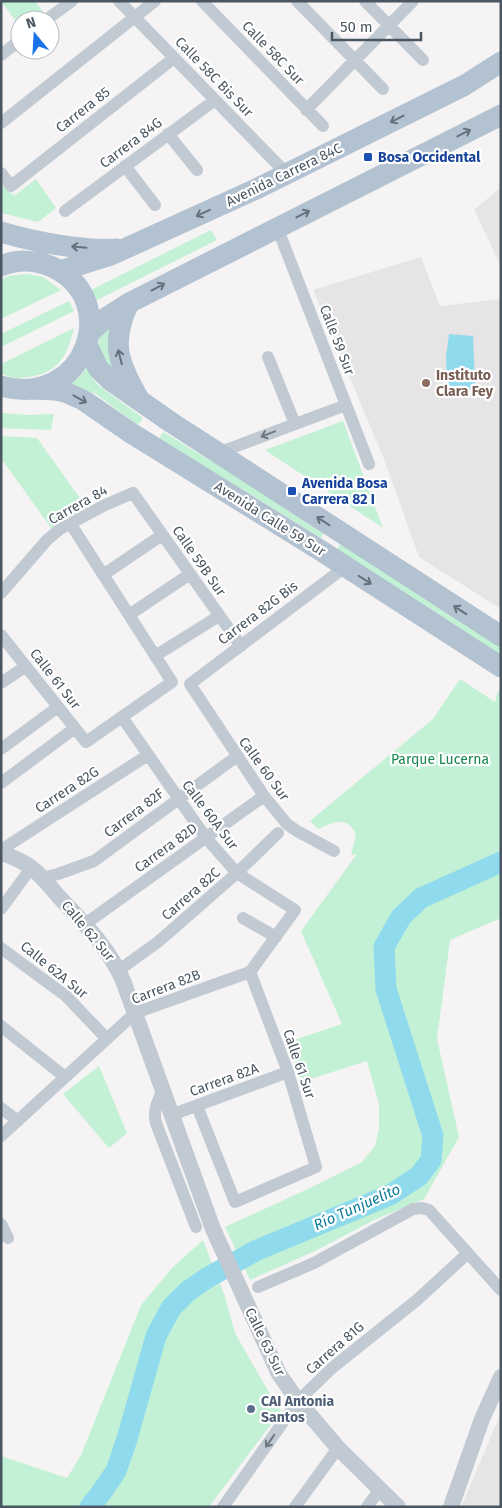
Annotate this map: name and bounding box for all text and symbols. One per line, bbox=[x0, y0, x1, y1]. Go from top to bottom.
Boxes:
north arrow bbox=[10, 10, 60, 60]
scale bar bbox=[332, 10, 421, 42]
text: N bbox=[24, 14, 38, 33]
street label: Calle 58C Sur bbox=[238, 18, 308, 89]
text: 50 m bbox=[340, 18, 373, 36]
street label: Calle 58C Bis Sur bbox=[171, 33, 257, 121]
street label: Carrera 85 bbox=[52, 84, 114, 136]
street label: Carrera 84G bbox=[97, 114, 165, 172]
one-way arrow bbox=[390, 115, 405, 124]
one-way arrow bbox=[456, 128, 471, 137]
street label: Avenida Carrera 84C bbox=[223, 139, 345, 210]
place label: Bosa Occidental bbox=[378, 149, 481, 166]
marker: Bosa Occidental bbox=[362, 151, 374, 163]
one-way arrow bbox=[196, 209, 211, 219]
one-way arrow bbox=[295, 209, 310, 218]
one-way arrow bbox=[71, 242, 87, 251]
one-way arrow bbox=[151, 282, 165, 292]
street label: Calle 59 Sur bbox=[316, 303, 358, 378]
one-way arrow bbox=[115, 350, 124, 366]
place label: Instituto Clara Fey bbox=[436, 367, 494, 400]
marker: Instituto Clara Fey bbox=[420, 377, 432, 389]
one-way arrow bbox=[72, 395, 87, 404]
one-way arrow bbox=[261, 430, 276, 440]
place label: Avenida Bosa Carrera 82 I bbox=[301, 475, 388, 508]
street label: Avenida Calle 59 Sur bbox=[211, 478, 329, 560]
street label: Carrera 84 bbox=[46, 482, 111, 528]
marker: Avenida Bosa Carrera 82 I bbox=[286, 485, 298, 497]
one-way arrow bbox=[317, 516, 331, 526]
street label: Calle 59B Sur bbox=[168, 522, 230, 600]
one-way arrow bbox=[358, 574, 372, 585]
street label: Carrera 82G Bis bbox=[215, 577, 302, 649]
one-way arrow bbox=[453, 604, 467, 614]
street label: Calle 61 Sur bbox=[26, 645, 84, 713]
street label: Calle 60 Sur bbox=[235, 734, 293, 805]
park label: Parque Lucerna bbox=[391, 751, 489, 768]
street label: Carrera 82G bbox=[32, 763, 102, 817]
street label: Calle 60A Sur bbox=[178, 777, 242, 854]
street label: Carrera 82F bbox=[101, 785, 168, 841]
street label: Carrera 82D bbox=[131, 820, 201, 876]
street label: Carrera 82C bbox=[158, 864, 224, 924]
street label: Calle 62 Sur bbox=[58, 897, 119, 965]
street label: Calle 62A Sur bbox=[17, 938, 92, 1003]
street label: Carrera 82B bbox=[129, 966, 203, 1008]
street label: Calle 61 Sur bbox=[279, 1027, 319, 1102]
street label: Carrera 82A bbox=[187, 1060, 261, 1100]
water label: Río Tunjuelito bbox=[311, 1180, 403, 1234]
street label: Calle 63 Sur bbox=[241, 1305, 289, 1379]
street label: Carrera 81G bbox=[302, 1318, 368, 1378]
place label: CAI Antonia Santos bbox=[261, 1393, 334, 1426]
marker: CAI Antonia Santos bbox=[245, 1403, 257, 1415]
one-way arrow bbox=[265, 1433, 275, 1447]

